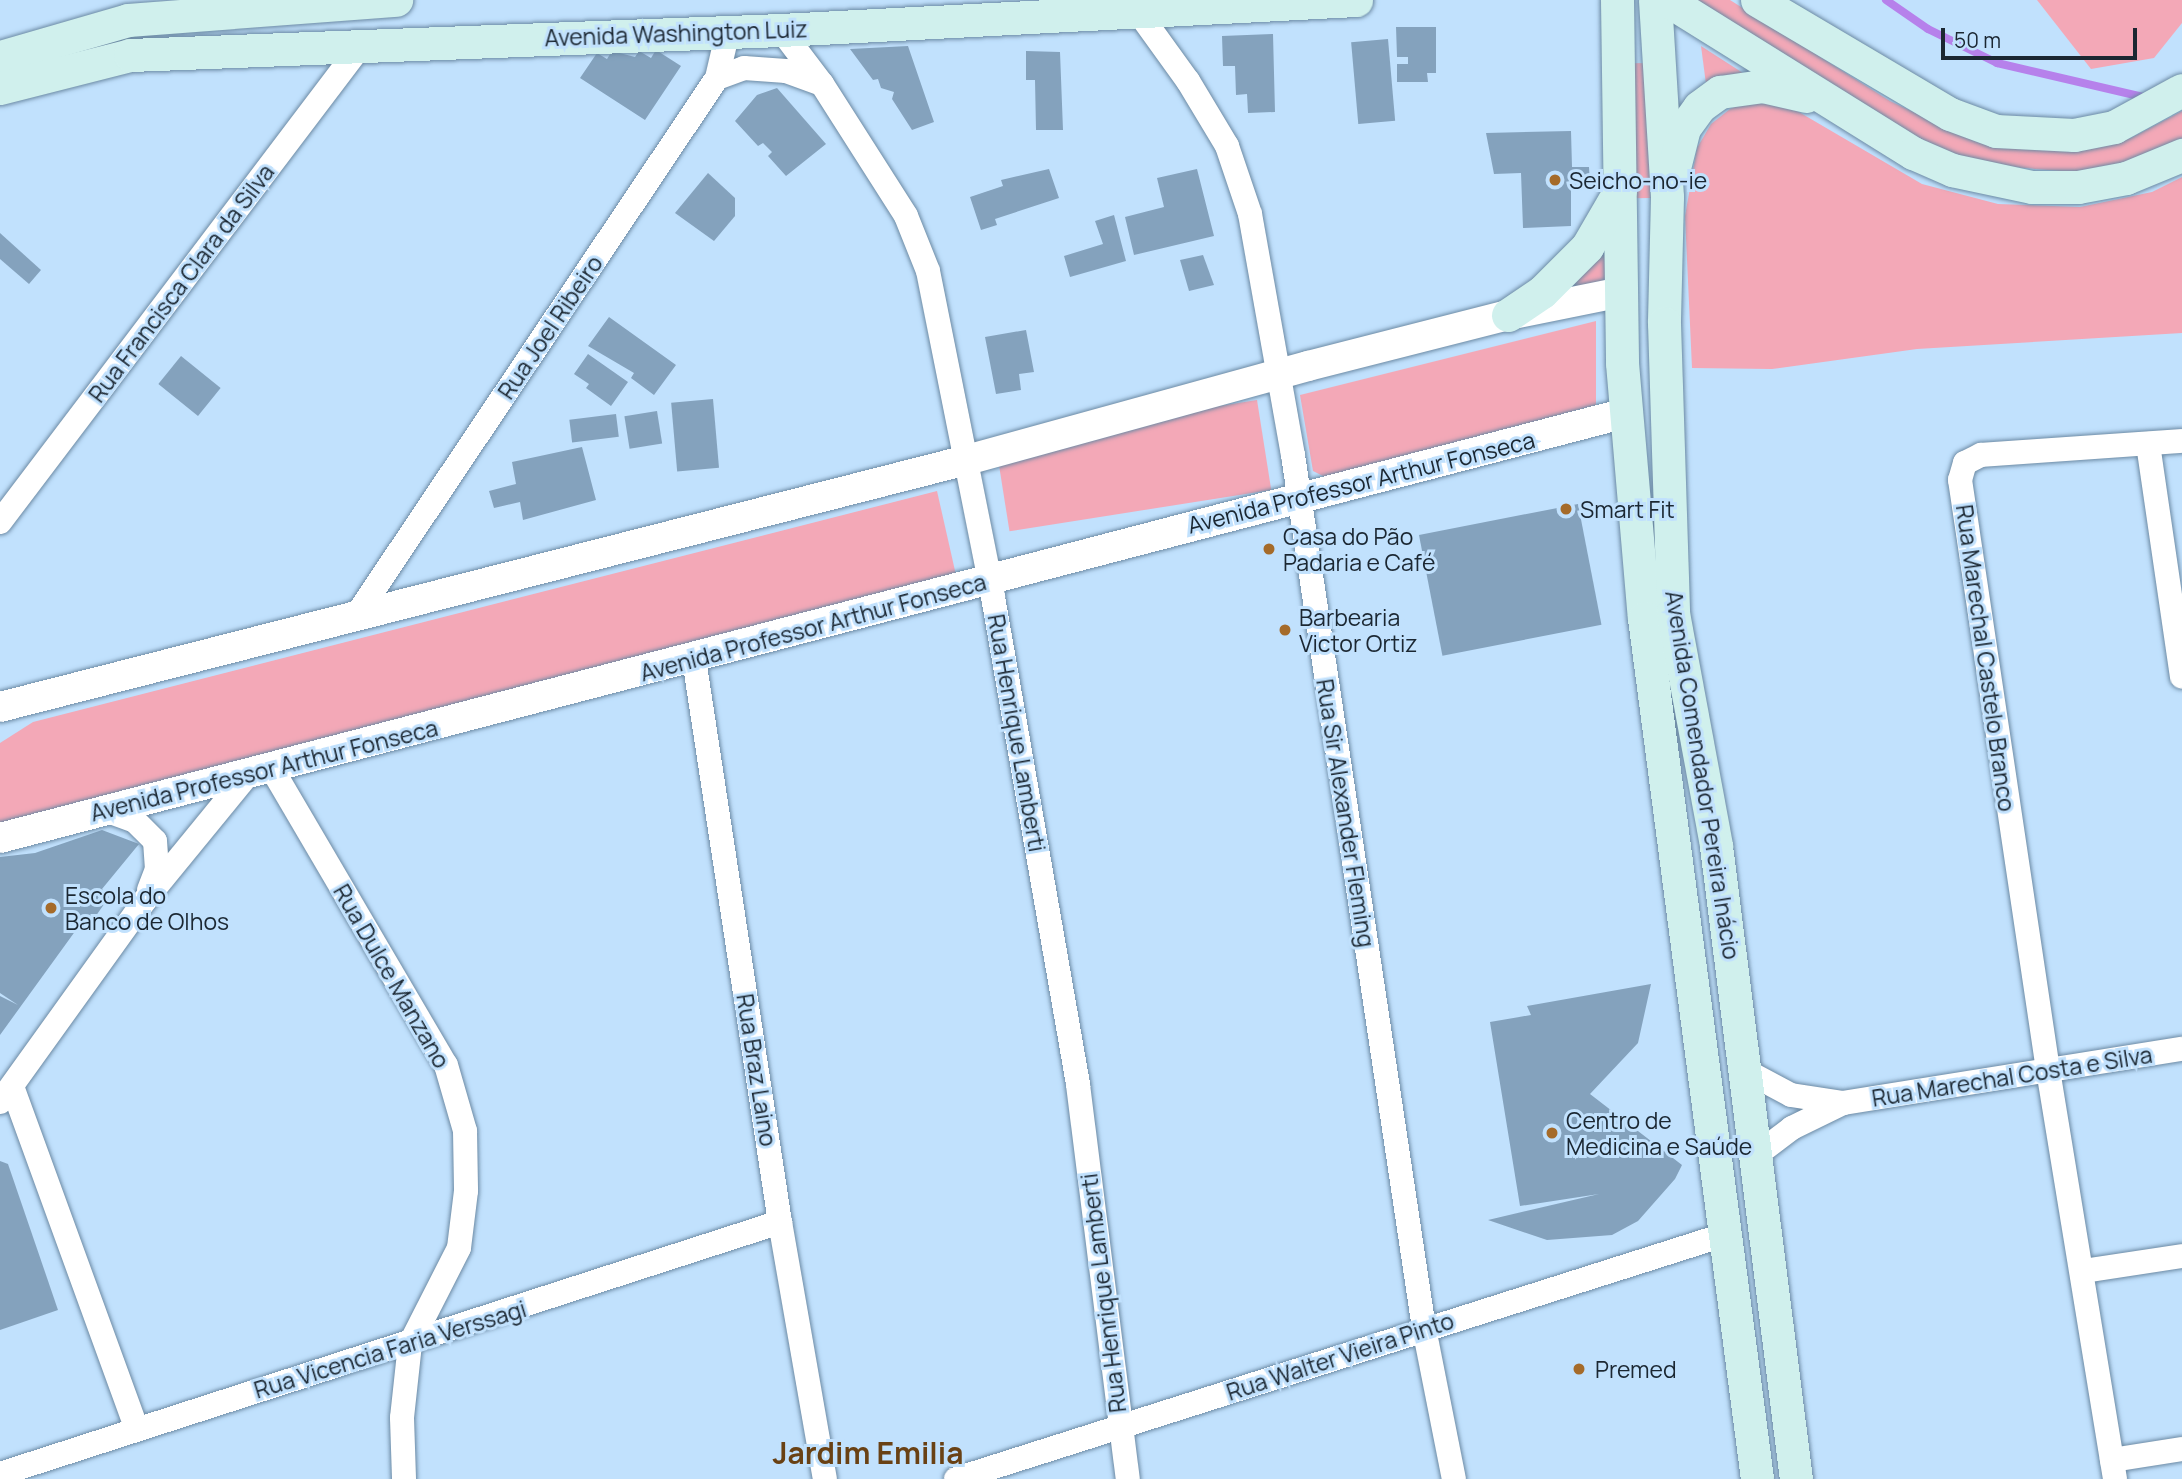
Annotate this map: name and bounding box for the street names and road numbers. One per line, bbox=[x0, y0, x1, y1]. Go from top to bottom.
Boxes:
street label: Avenida Washington Luiz bbox=[544, 15, 808, 51]
street label: Rua Francisca Clara da Silva bbox=[83, 159, 279, 407]
street label: Rua Joel Ribeiro bbox=[492, 250, 608, 404]
street label: Avenida Professor Arthur Fonseca bbox=[1184, 425, 1538, 539]
street label: Rua Marechal Castelo Branco bbox=[1951, 503, 2021, 813]
street label: Avenida Professor Arthur Fonseca bbox=[637, 567, 989, 687]
street label: Avenida Comendador Pereira Inácio bbox=[1660, 589, 1746, 961]
street label: Rua Henrique Lamberti bbox=[982, 612, 1052, 854]
street label: Rua Sir Alexander Fleming bbox=[1311, 677, 1381, 949]
street label: Avenida Professor Arthur Fonseca bbox=[87, 713, 441, 827]
street label: Rua Dulce Manzano bbox=[328, 879, 456, 1073]
street label: Rua Braz Laino bbox=[731, 992, 783, 1148]
street label: Rua Marechal Costa e Silva bbox=[1870, 1040, 2154, 1112]
street label: Rua Henrique Lamberti bbox=[1075, 1172, 1131, 1414]
street label: Rua Vicencia Faria Verssagi bbox=[251, 1294, 529, 1404]
street label: Rua Walter Vieira Pinto bbox=[1223, 1306, 1457, 1406]

